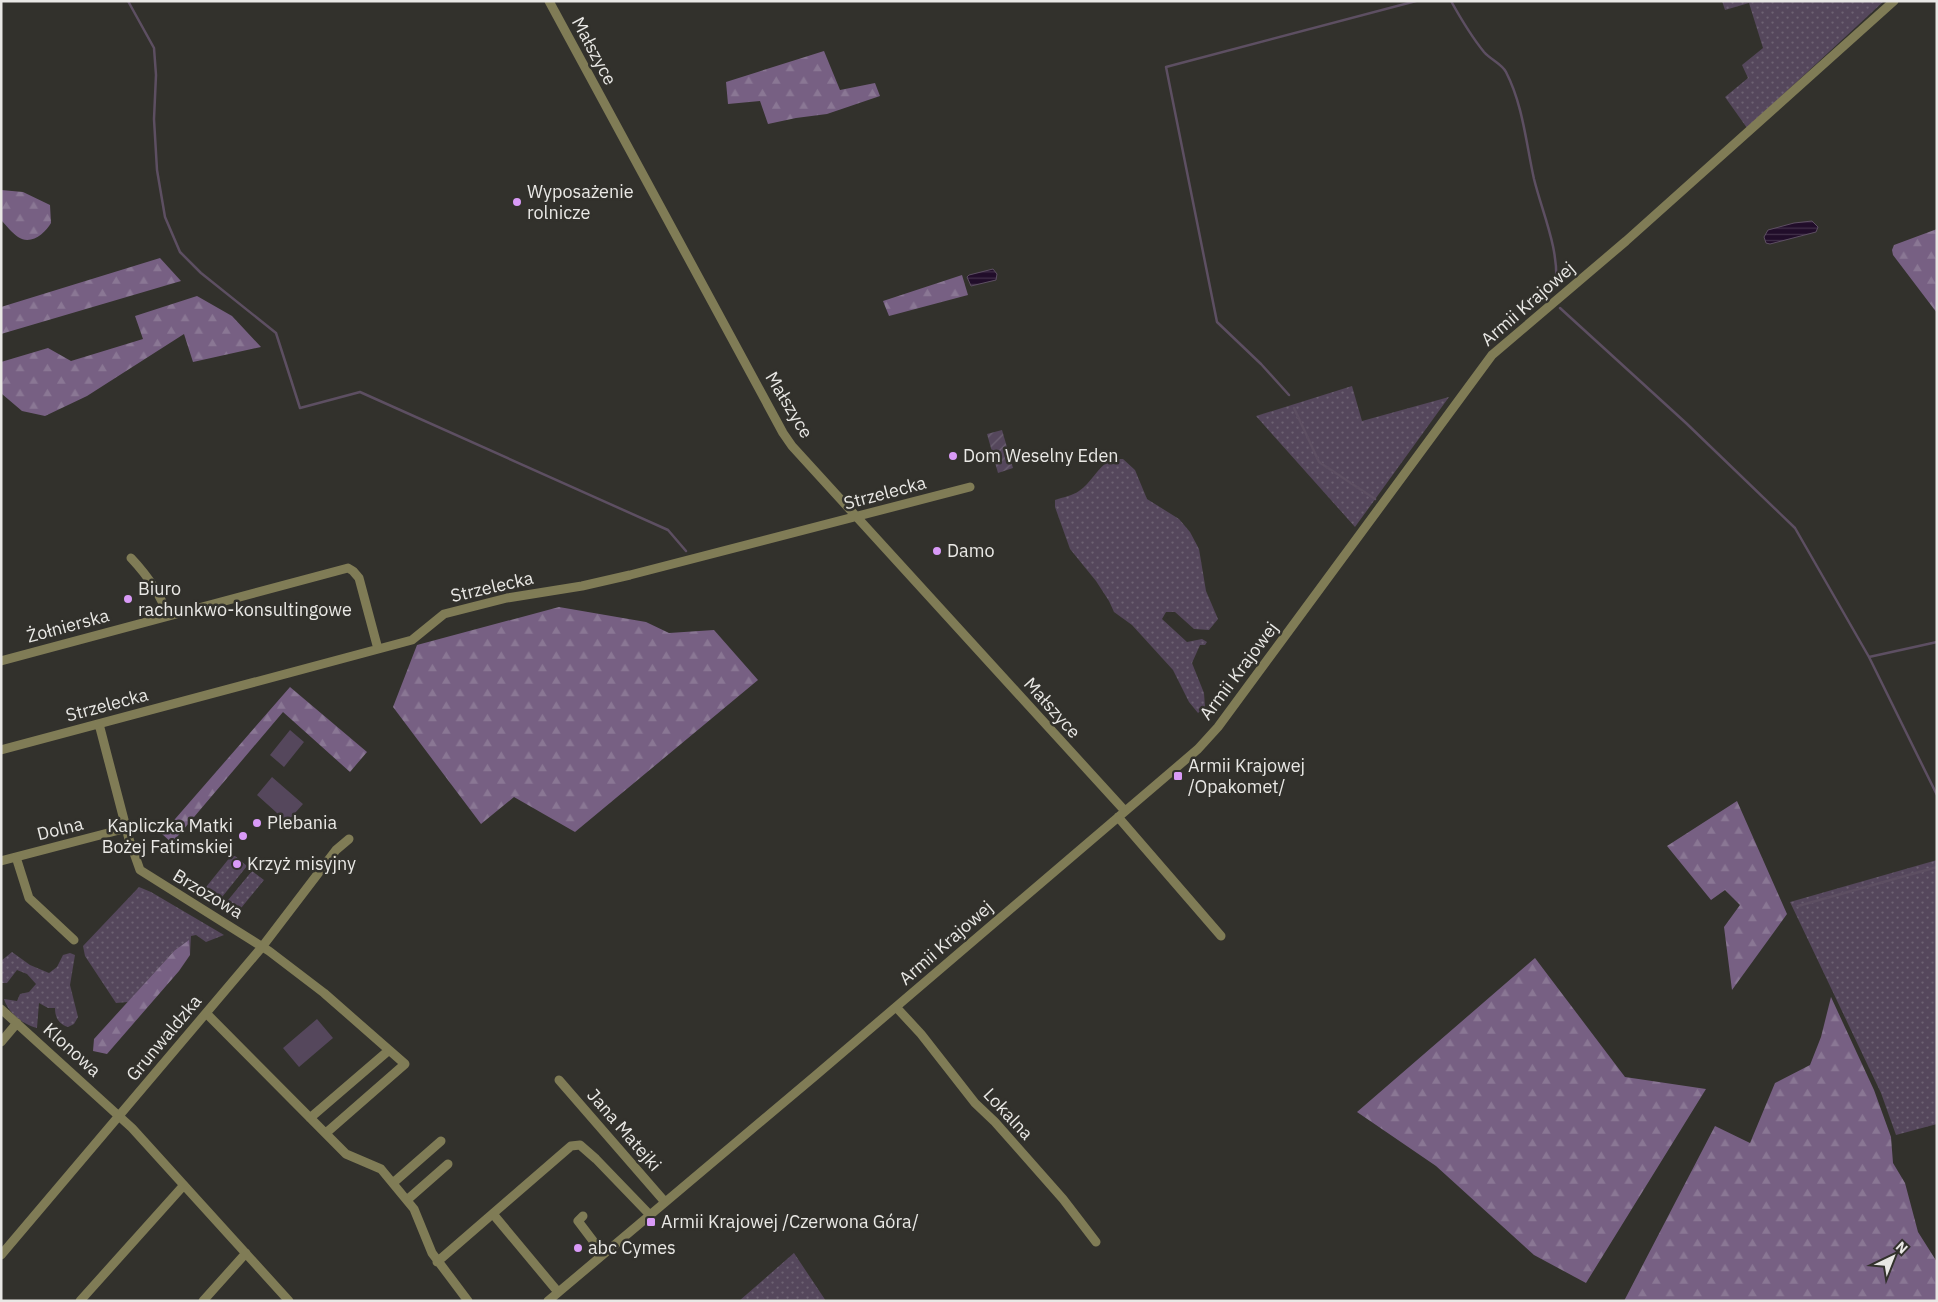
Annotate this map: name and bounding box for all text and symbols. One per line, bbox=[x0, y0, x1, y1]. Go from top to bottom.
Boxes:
street label: Małszyce bbox=[567, 13, 622, 89]
place label: Wyposażenie rolnicze bbox=[527, 180, 634, 224]
marker: Wyposażenie rolnicze bbox=[511, 196, 523, 208]
street label: Armii Krajowej bbox=[1476, 257, 1579, 351]
street label: Małszyce bbox=[761, 367, 818, 442]
place label: Dom Weselny Eden bbox=[963, 444, 1118, 467]
marker: Dom Weselny Eden bbox=[947, 450, 959, 462]
street label: Strzelecka bbox=[841, 470, 929, 515]
place label: Damo bbox=[947, 539, 994, 562]
marker: Damo bbox=[931, 545, 943, 557]
street label: Strzelecka bbox=[448, 566, 536, 607]
place label: Biuro rachunkwo-konsultingowe bbox=[138, 577, 352, 621]
marker: Biuro rachunkwo-konsultingowe bbox=[122, 593, 134, 605]
street label: Żołnierska bbox=[24, 603, 112, 648]
street label: Armii Krajowej bbox=[1194, 617, 1283, 724]
street label: Małszyce bbox=[1019, 673, 1086, 743]
street label: Strzelecka bbox=[63, 682, 151, 727]
place label: Armii Krajowej /Opakomet/ bbox=[1188, 754, 1305, 798]
marker: Armii Krajowej /Opakomet/ bbox=[1172, 770, 1184, 782]
place label: Plebania bbox=[267, 811, 337, 834]
street label: Dolna bbox=[34, 812, 86, 845]
place label: Kapliczka Matki Bożej Fatimskiej bbox=[102, 814, 233, 858]
marker: Plebania bbox=[251, 817, 263, 829]
marker: Kapliczka Matki Bożej Fatimskiej bbox=[237, 830, 249, 842]
place label: Krzyż misyjny bbox=[247, 852, 356, 875]
marker: Krzyż misyjny bbox=[231, 858, 243, 870]
street label: Brzozowa bbox=[169, 864, 248, 924]
street label: Armii Krajowej bbox=[894, 896, 997, 990]
street label: Grunwaldzka bbox=[121, 990, 207, 1085]
street label: Klonowa bbox=[39, 1018, 106, 1082]
street label: Lokalna bbox=[979, 1083, 1038, 1145]
street label: Jana Matejki bbox=[582, 1084, 666, 1176]
place label: Armii Krajowej /Czerwona Góra/ bbox=[661, 1210, 919, 1233]
marker: Armii Krajowej /Czerwona Góra/ bbox=[645, 1216, 657, 1228]
north arrow bbox=[1868, 1232, 1918, 1282]
place label: abc Cymes bbox=[588, 1236, 676, 1259]
text: N bbox=[1892, 1237, 1912, 1258]
marker: abc Cymes bbox=[572, 1242, 584, 1254]

